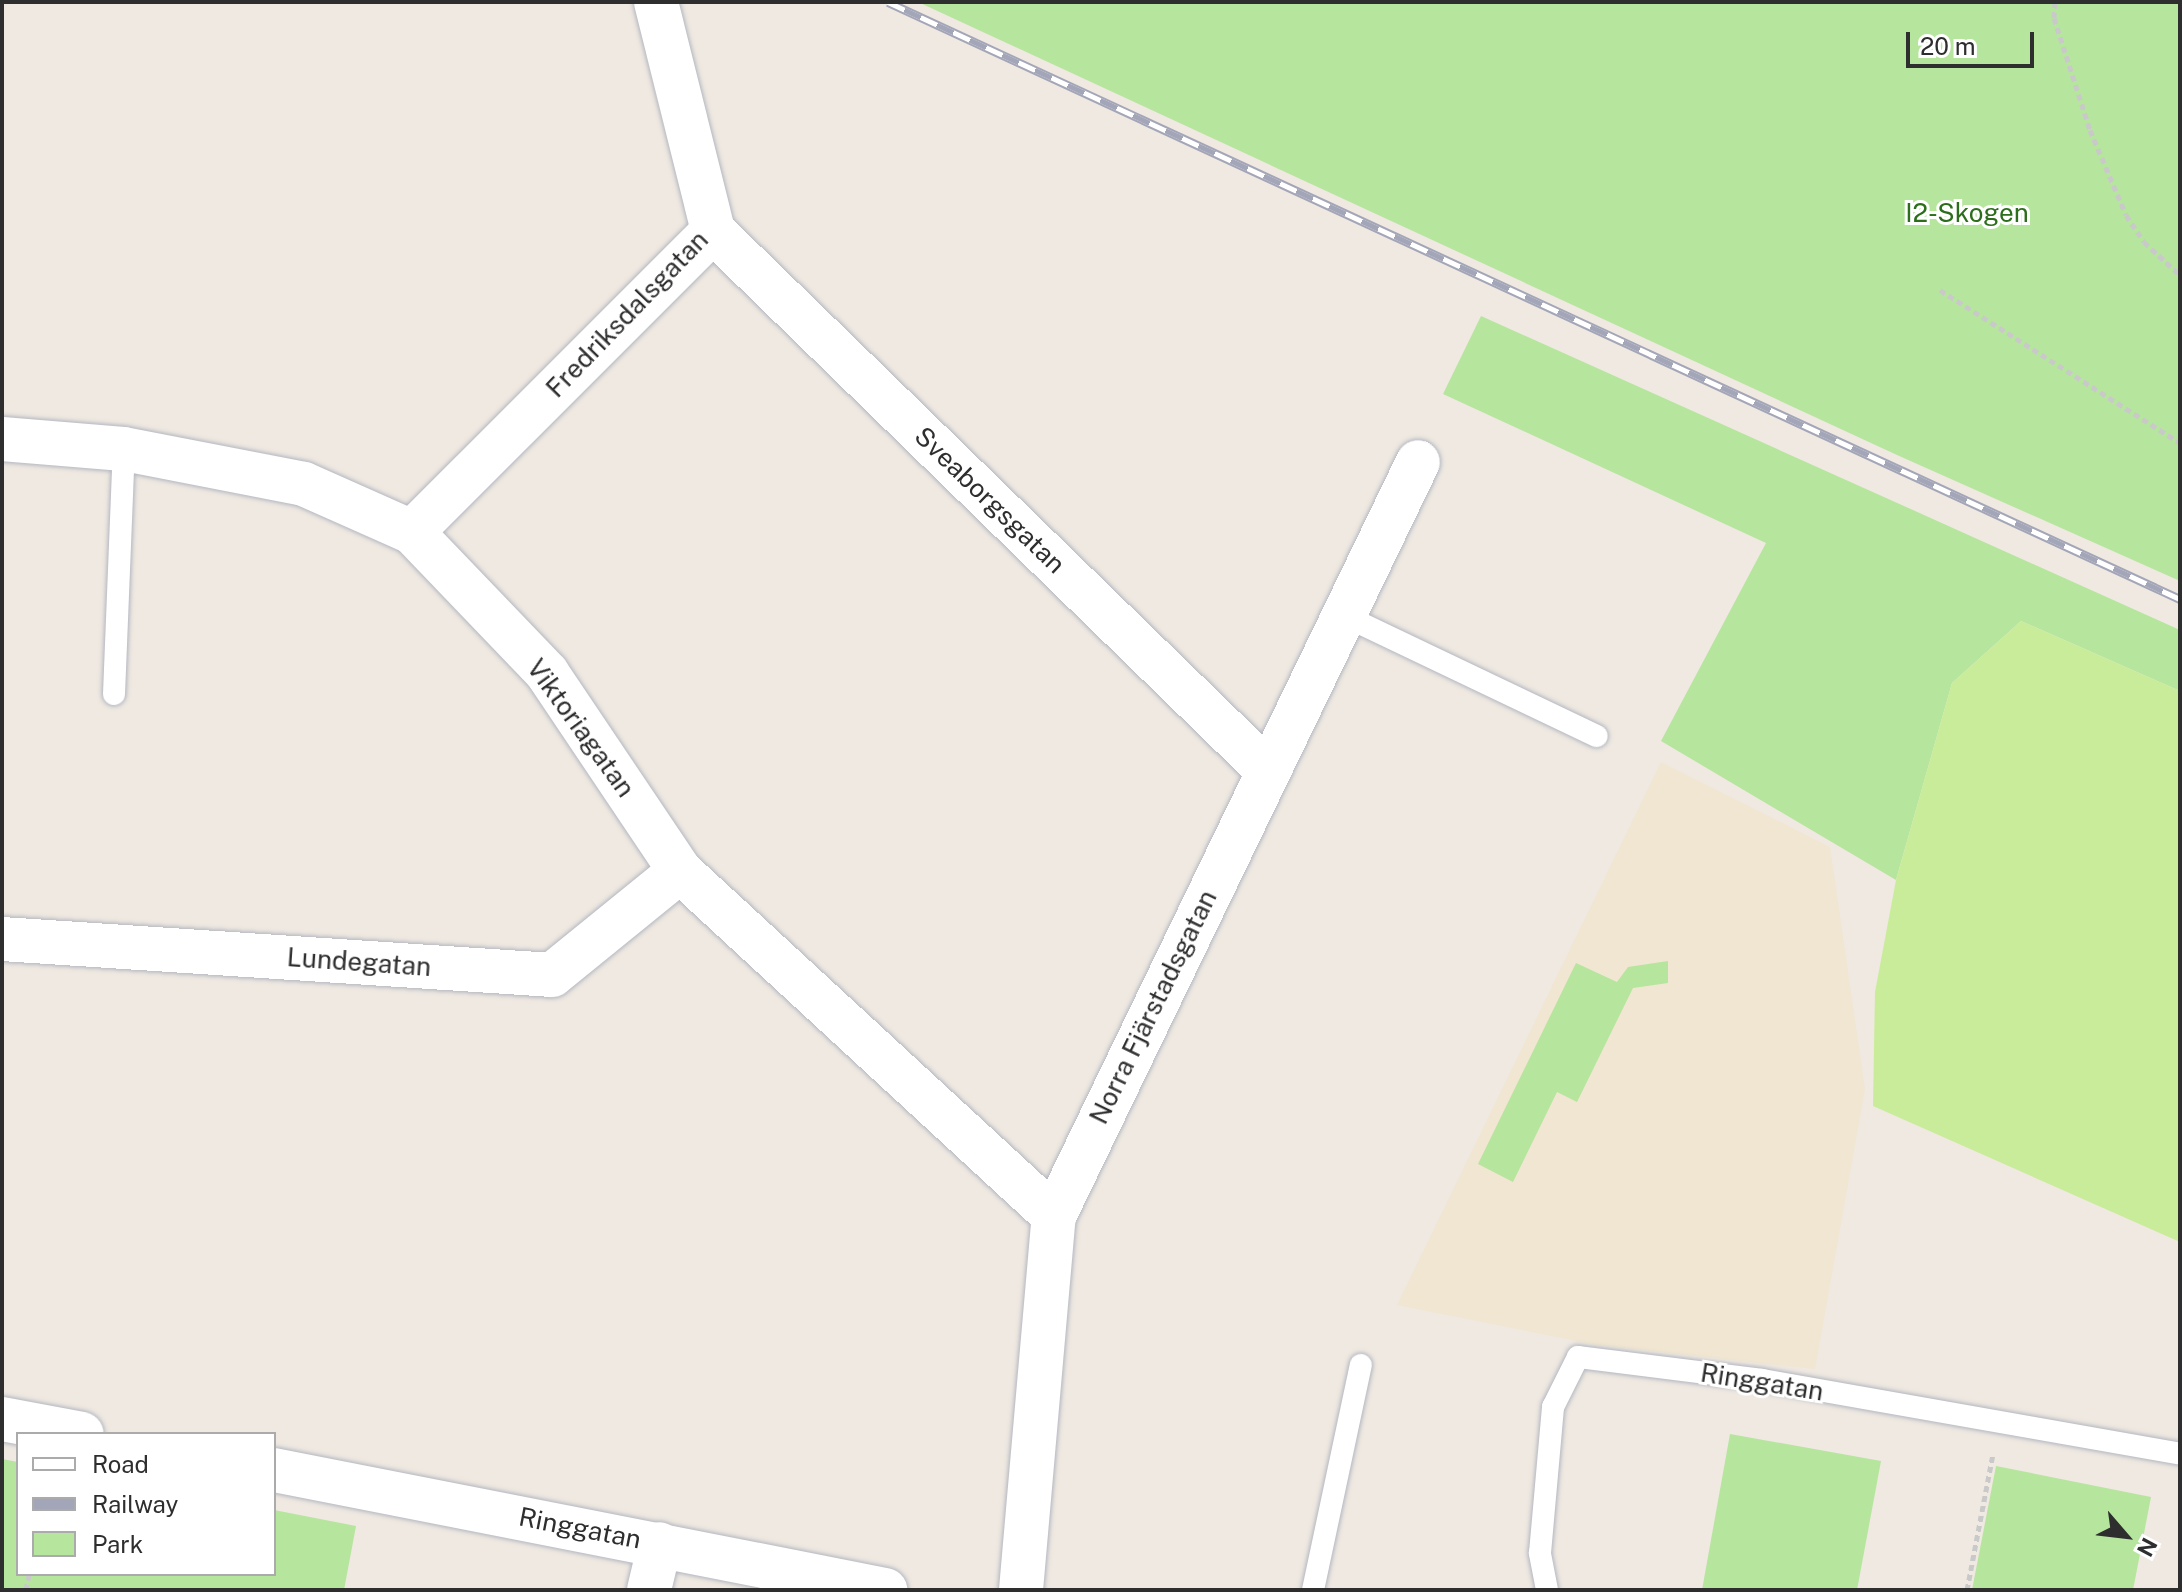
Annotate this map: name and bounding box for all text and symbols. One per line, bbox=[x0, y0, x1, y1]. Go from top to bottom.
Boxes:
scale bar bbox=[1910, 16, 2038, 66]
text: 20 m bbox=[1920, 32, 1976, 60]
park label: I2-Skogen bbox=[1905, 197, 2029, 229]
street label: Fredriksdalsgatan bbox=[540, 224, 714, 404]
street label: Sveaborgsgatan bbox=[908, 420, 1072, 580]
street label: Viktoriagatan bbox=[521, 653, 641, 803]
street label: Norra Fjärstadsgatan bbox=[1083, 885, 1223, 1129]
street label: Lundegatan bbox=[286, 941, 432, 983]
street label: Ringgatan bbox=[1698, 1357, 1826, 1407]
legend bbox=[16, 1432, 276, 1576]
text: Road bbox=[92, 1450, 149, 1478]
text: Railway bbox=[92, 1490, 178, 1518]
north arrow bbox=[2086, 1496, 2166, 1576]
street label: Ringgatan bbox=[516, 1501, 644, 1555]
text: Park bbox=[92, 1530, 143, 1558]
text: N bbox=[2132, 1534, 2163, 1561]

